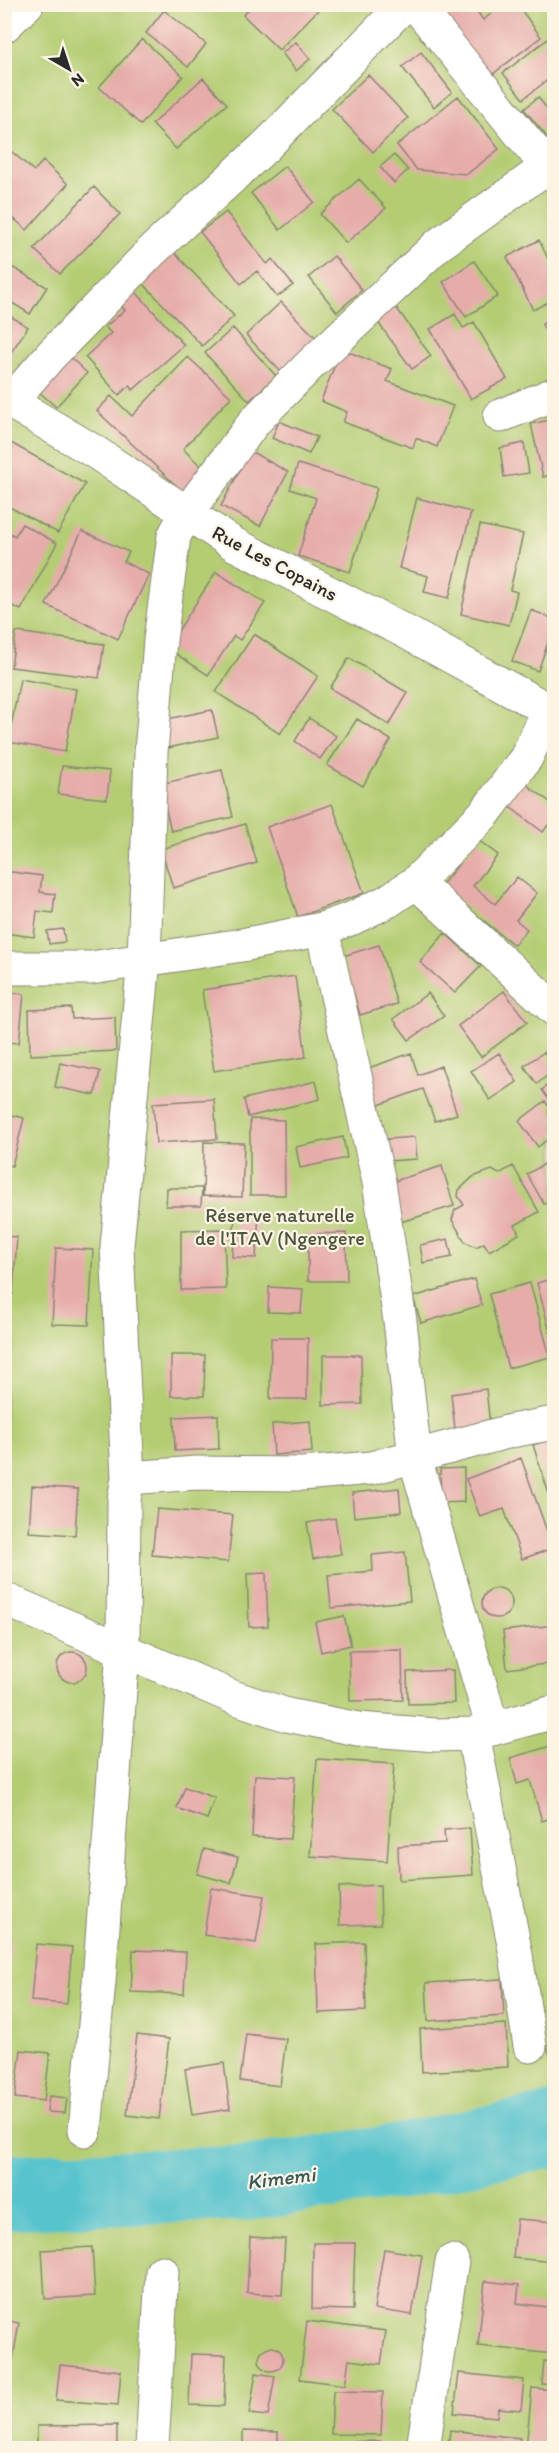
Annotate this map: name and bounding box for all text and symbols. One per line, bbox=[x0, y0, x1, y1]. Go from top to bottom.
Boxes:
north arrow bbox=[39, 39, 99, 99]
text: N bbox=[68, 69, 88, 91]
street label: Rue Les Copains bbox=[208, 520, 342, 606]
park label: Réserve naturelle de l'ITAV (Ngengere bbox=[195, 1203, 365, 1250]
water label: Kimemi bbox=[245, 2161, 319, 2194]

